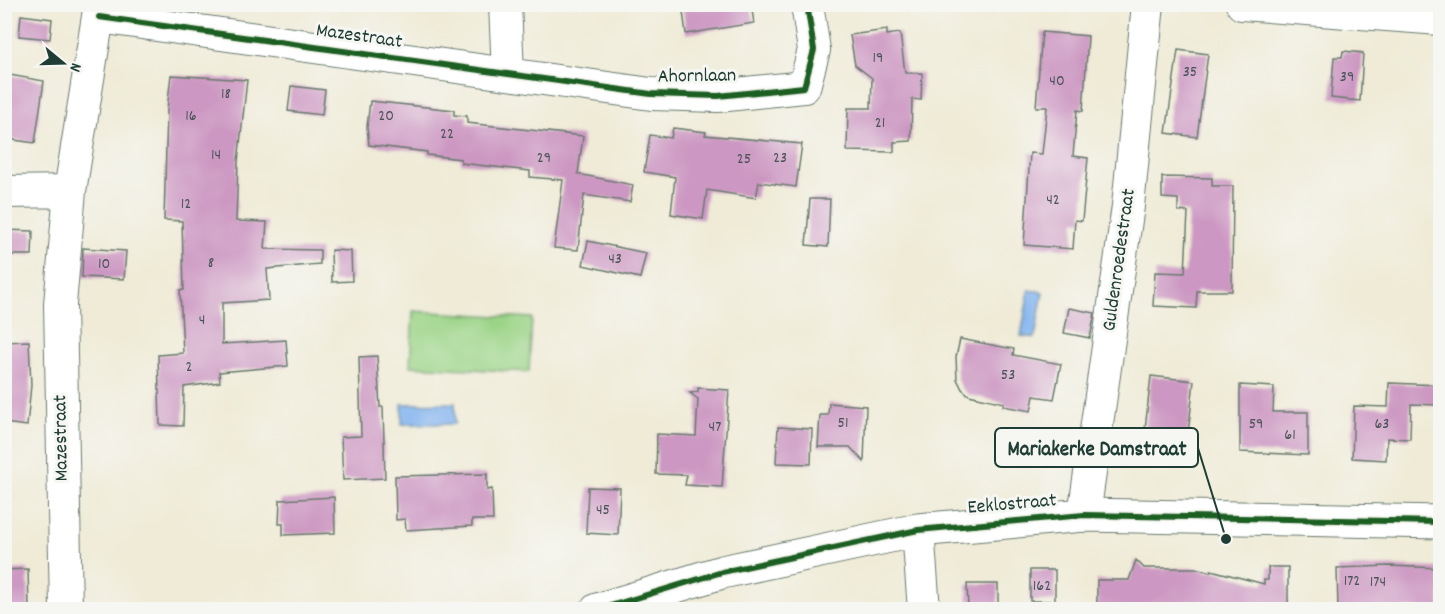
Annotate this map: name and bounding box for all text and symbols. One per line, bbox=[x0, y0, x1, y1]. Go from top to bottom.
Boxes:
street label: Mazestraat bbox=[314, 17, 404, 57]
north arrow bbox=[33, 33, 93, 93]
house number: 19 bbox=[873, 47, 883, 70]
text: N bbox=[63, 60, 87, 75]
house number: 35 bbox=[1183, 61, 1197, 84]
street label: Ahornlaan bbox=[658, 62, 736, 92]
house number: 39 bbox=[1340, 66, 1354, 89]
house number: 40 bbox=[1049, 70, 1065, 93]
house number: 18 bbox=[221, 83, 231, 106]
house number: 16 bbox=[185, 105, 197, 128]
house number: 20 bbox=[378, 105, 394, 128]
house number: 21 bbox=[875, 112, 885, 135]
house number: 22 bbox=[440, 123, 454, 146]
house number: 14 bbox=[211, 144, 221, 167]
house number: 29 bbox=[537, 147, 551, 170]
house number: 23 bbox=[773, 147, 787, 170]
house number: 25 bbox=[737, 148, 751, 171]
street label: Guldenroedestraat bbox=[1096, 187, 1144, 333]
house number: 42 bbox=[1046, 189, 1060, 212]
house number: 12 bbox=[181, 193, 191, 216]
house number: 43 bbox=[608, 248, 622, 271]
house number: 8 bbox=[208, 252, 214, 275]
house number: 10 bbox=[98, 253, 110, 276]
house number: 4 bbox=[199, 309, 205, 332]
house number: 2 bbox=[186, 356, 193, 379]
house number: 53 bbox=[1001, 364, 1015, 387]
street label: Mazestraat bbox=[47, 394, 77, 482]
house number: 51 bbox=[838, 412, 848, 435]
house number: 59 bbox=[1249, 413, 1263, 436]
house number: 63 bbox=[1375, 413, 1389, 436]
house number: 47 bbox=[709, 416, 721, 439]
house number: 61 bbox=[1284, 424, 1296, 447]
callout: Mariakerke Damstraat bbox=[995, 428, 1198, 467]
text: Mariakerke Damstraat bbox=[1008, 436, 1187, 466]
street label: Eeklostraat bbox=[966, 487, 1058, 523]
house number: 45 bbox=[596, 499, 610, 522]
house number: 172 bbox=[1344, 570, 1360, 593]
house number: 174 bbox=[1370, 571, 1386, 594]
house number: 162 bbox=[1033, 575, 1051, 598]

